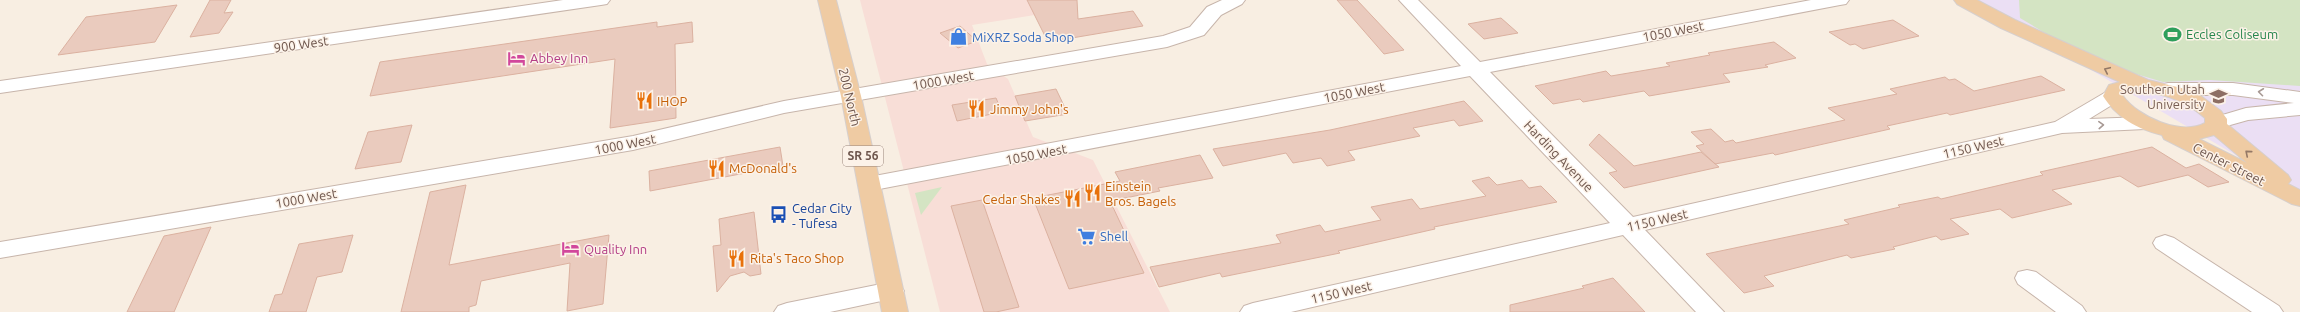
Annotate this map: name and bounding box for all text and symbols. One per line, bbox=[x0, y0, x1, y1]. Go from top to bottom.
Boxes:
street label: 1050 West bbox=[1641, 18, 1705, 44]
sports icon: Eccles Coliseum bbox=[2163, 24, 2183, 44]
shop icon: MiXRZ Soda Shop bbox=[949, 27, 969, 47]
place label: Eccles Coliseum bbox=[2186, 27, 2278, 41]
place label: MiXRZ Soda Shop bbox=[972, 30, 1074, 44]
street label: 900 West bbox=[273, 33, 329, 55]
hotel icon: Abbey Inn bbox=[507, 48, 527, 68]
place label: Abbey Inn bbox=[530, 51, 588, 65]
street label: 200 North bbox=[837, 67, 863, 127]
one-way arrow bbox=[2103, 67, 2111, 75]
street label: 1000 West bbox=[911, 68, 975, 92]
street label: 1050 West bbox=[1322, 79, 1386, 105]
place label: Southern Utah University bbox=[2120, 82, 2205, 111]
school or university icon: Southern Utah University bbox=[2208, 86, 2228, 106]
one-way arrow bbox=[2258, 88, 2264, 97]
restaurant icon: IHOP bbox=[634, 91, 654, 111]
place label: IHOP bbox=[657, 94, 687, 108]
restaurant icon: Jimmy John's bbox=[967, 99, 987, 119]
place label: Jimmy John's bbox=[990, 102, 1069, 116]
street label: Harding Avenue bbox=[1522, 118, 1596, 194]
one-way arrow bbox=[2098, 121, 2104, 129]
street label: 1000 West bbox=[593, 131, 657, 157]
street label: 1150 West bbox=[1941, 133, 2005, 161]
street label: Center Street bbox=[2191, 140, 2267, 188]
street label: 1050 West bbox=[1004, 141, 1068, 167]
road number: SR 56 bbox=[843, 146, 883, 166]
one-way arrow bbox=[2246, 151, 2253, 158]
restaurant icon: McDonald's bbox=[706, 158, 726, 178]
place label: McDonald's bbox=[729, 161, 797, 175]
place label: Einstein Bros. Bagels bbox=[1105, 179, 1177, 208]
restaurant icon: Einstein Bros. Bagels bbox=[1082, 183, 1102, 203]
street label: 1000 West bbox=[274, 186, 338, 210]
restaurant icon: Cedar Shakes bbox=[1063, 189, 1083, 209]
place label: Cedar Shakes bbox=[983, 192, 1060, 206]
place label: Cedar City - Tufesa bbox=[792, 201, 852, 230]
bus stop icon: Cedar City - Tufesa bbox=[769, 205, 789, 225]
street label: 1150 West bbox=[1625, 206, 1689, 234]
supermarket icon: Shell bbox=[1077, 226, 1097, 246]
place label: Shell bbox=[1100, 229, 1129, 243]
hotel icon: Quality Inn bbox=[561, 239, 581, 259]
place label: Quality Inn bbox=[584, 242, 647, 257]
restaurant icon: Rita's Taco Shop bbox=[727, 248, 747, 268]
place label: Rita's Taco Shop bbox=[750, 251, 844, 265]
street label: 1150 West bbox=[1309, 278, 1373, 306]

